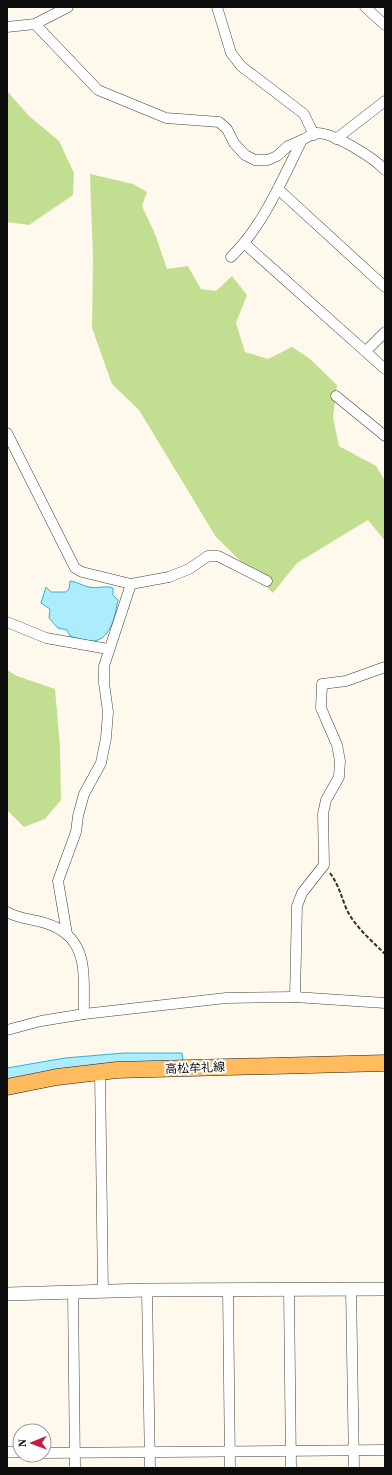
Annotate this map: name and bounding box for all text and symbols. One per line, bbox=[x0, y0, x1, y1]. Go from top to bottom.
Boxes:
street label: 高松牟礼線 bbox=[165, 1059, 225, 1077]
north arrow bbox=[12, 1423, 52, 1463]
text: N bbox=[15, 1439, 30, 1447]

